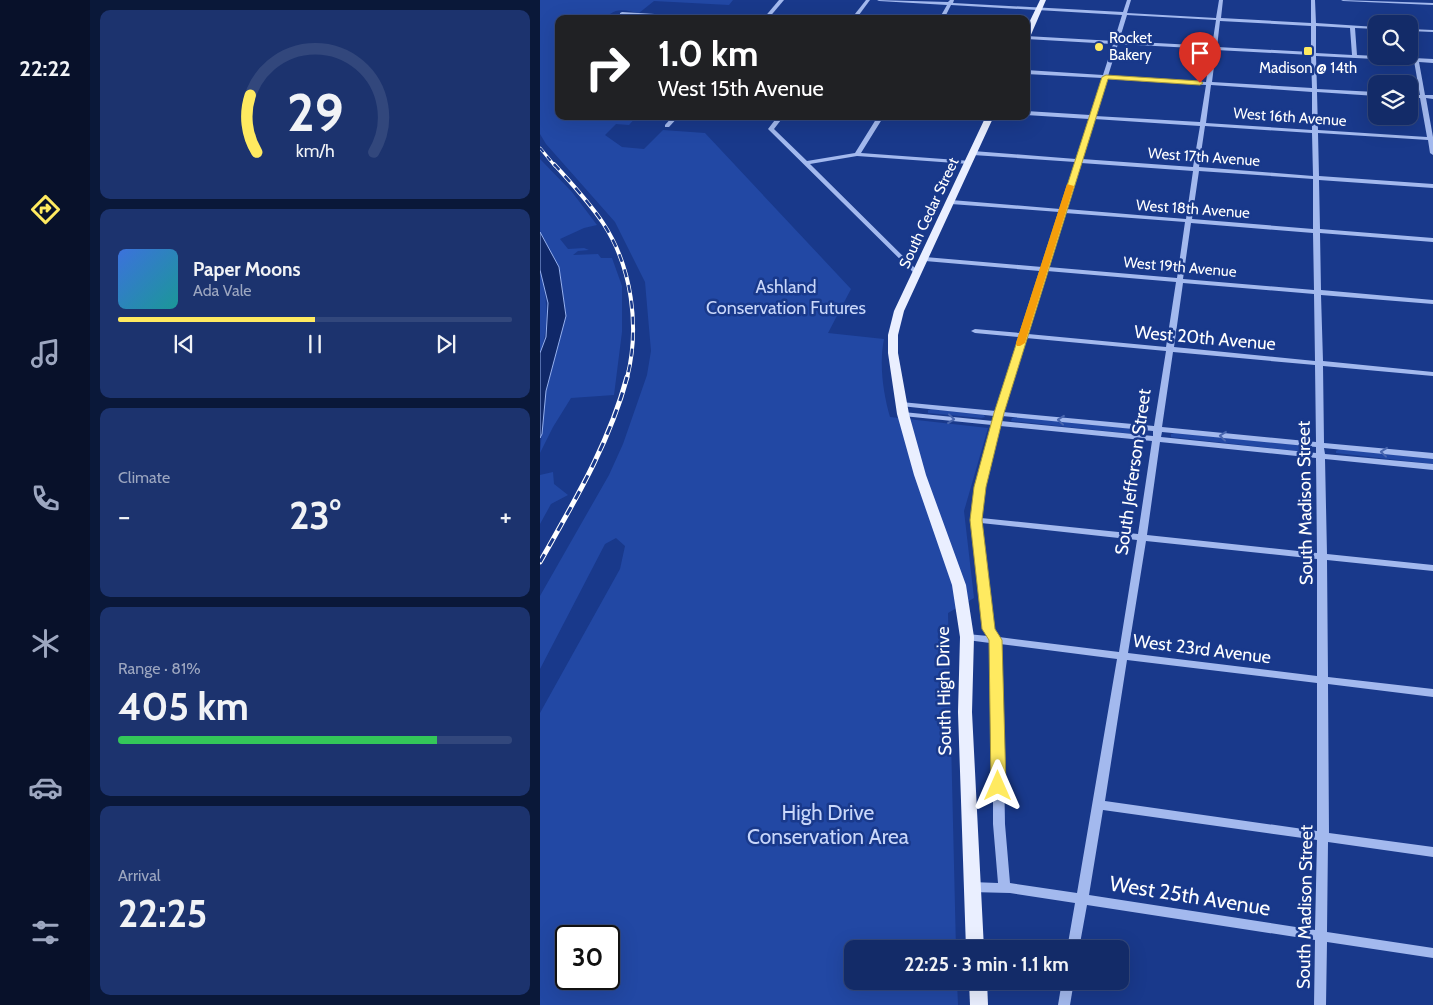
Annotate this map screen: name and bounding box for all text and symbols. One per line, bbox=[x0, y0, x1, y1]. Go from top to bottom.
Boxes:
map controls bbox=[1368, 15, 1418, 125]
button: search bbox=[1368, 15, 1418, 65]
place label: Rocket Bakery bbox=[1109, 29, 1152, 64]
text: 1.0 km bbox=[658, 32, 758, 75]
pin bbox=[1179, 32, 1221, 83]
icon: right bbox=[575, 35, 640, 100]
icon: arrive bbox=[1186, 39, 1214, 67]
marker: Rocket Bakery bbox=[1093, 41, 1105, 53]
marker: Madison @ 14th bbox=[1302, 45, 1314, 57]
text: 22:22 bbox=[19, 55, 71, 82]
place label: Madison @ 14th bbox=[1259, 59, 1357, 77]
text: West 15th Avenue bbox=[658, 75, 824, 102]
button: layers bbox=[1368, 75, 1418, 125]
text: 29 bbox=[287, 81, 343, 144]
street label: West 16th Avenue bbox=[1233, 104, 1348, 130]
text: km/h bbox=[295, 140, 335, 161]
street label: West 17th Avenue bbox=[1147, 144, 1261, 170]
street label: South Cedar Street bbox=[895, 155, 963, 271]
icon: directions bbox=[28, 192, 63, 227]
street label: West 18th Avenue bbox=[1135, 196, 1251, 222]
street label: West 19th Avenue bbox=[1123, 253, 1238, 281]
text: Paper Moons bbox=[193, 258, 301, 281]
park label: Ashland Conservation Futures bbox=[706, 276, 866, 319]
text: Ada Vale bbox=[193, 281, 252, 300]
street label: West 20th Avenue bbox=[1133, 321, 1277, 355]
icon: previous bbox=[170, 330, 198, 358]
icon: pause bbox=[301, 330, 329, 358]
icon: next bbox=[432, 330, 460, 358]
icon: music bbox=[28, 336, 63, 371]
street label: South Jefferson Street bbox=[1110, 387, 1156, 557]
one-way arrow bbox=[947, 413, 955, 424]
one-way arrow bbox=[1057, 414, 1065, 425]
street label: South Madison Street bbox=[1293, 421, 1317, 585]
one-way arrow bbox=[1218, 430, 1226, 441]
one-way arrow bbox=[1380, 446, 1388, 457]
text: Climate bbox=[118, 468, 170, 487]
icon: phone bbox=[28, 481, 63, 516]
text: 23° bbox=[289, 492, 341, 539]
text: − bbox=[118, 499, 130, 533]
text: + bbox=[500, 499, 512, 533]
icon: climate bbox=[28, 626, 63, 661]
street label: South High Drive bbox=[932, 626, 956, 756]
street label: West 23rd Avenue bbox=[1132, 630, 1272, 668]
text: Range · 81% bbox=[118, 659, 201, 678]
text: 405 km bbox=[118, 683, 249, 730]
position arrow bbox=[971, 759, 1023, 811]
icon: car bbox=[28, 770, 63, 805]
park label: High Drive Conservation Area bbox=[747, 800, 909, 849]
street label: South Madison Street bbox=[1293, 825, 1317, 989]
text: Arrival bbox=[118, 866, 161, 885]
street label: West 25th Avenue bbox=[1108, 870, 1272, 921]
text: 22:25 bbox=[118, 890, 207, 937]
icon: filters bbox=[28, 915, 63, 950]
speed limit sign: 30 bbox=[555, 925, 620, 990]
text: 22:25 · 3 min · 1.1 km bbox=[904, 953, 1069, 976]

